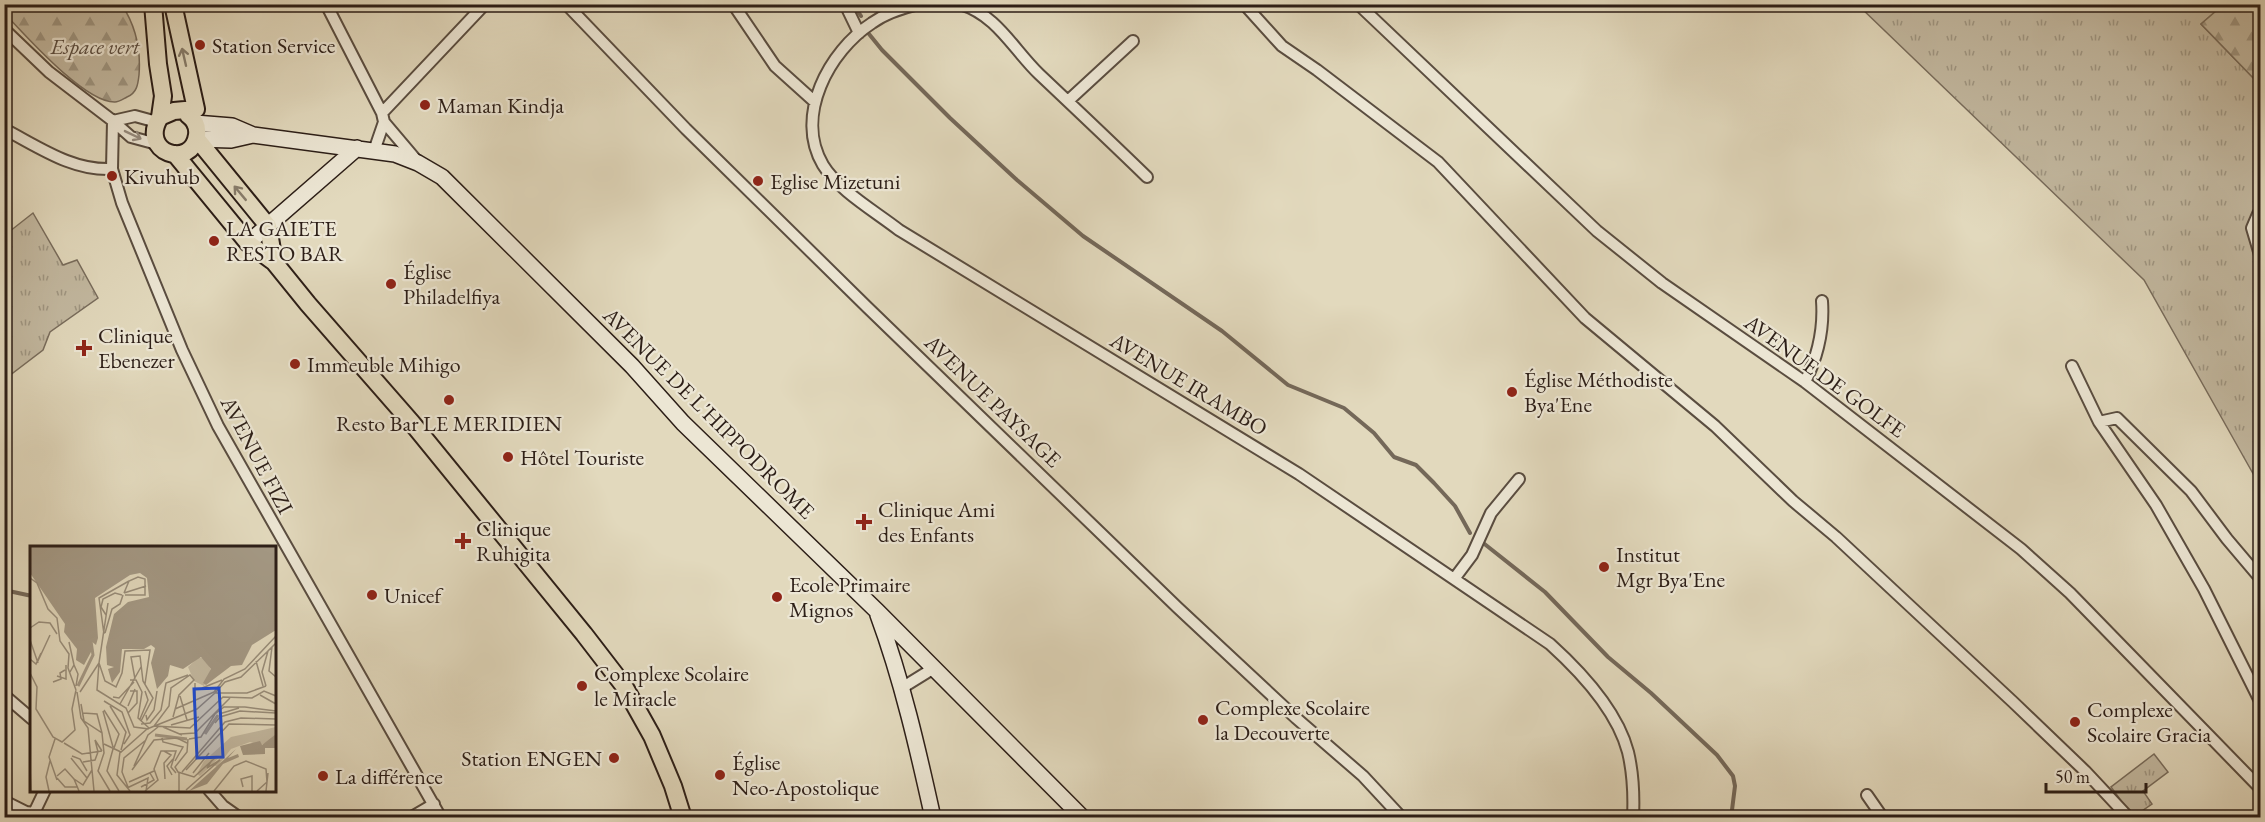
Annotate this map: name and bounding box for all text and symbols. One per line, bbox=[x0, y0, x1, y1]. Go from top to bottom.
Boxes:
place label: Station Service bbox=[212, 31, 336, 60]
park label: Espace vert bbox=[50, 32, 141, 61]
marker: Station Service bbox=[193, 38, 207, 52]
one-way arrow bbox=[178, 48, 189, 67]
place label: Maman Kindja bbox=[437, 91, 564, 120]
marker: Maman Kindja bbox=[418, 98, 432, 112]
one-way arrow bbox=[124, 130, 142, 142]
place label: Kivuhub bbox=[124, 162, 200, 191]
place label: Eglise Mizetuni bbox=[770, 167, 900, 196]
marker: Kivuhub bbox=[105, 169, 119, 183]
marker: Eglise Mizetuni bbox=[751, 174, 765, 188]
one-way arrow bbox=[234, 185, 247, 201]
place label: LA GAIETE RESTO BAR bbox=[226, 214, 344, 268]
marker: LA GAIETE RESTO BAR bbox=[207, 234, 221, 248]
place label: Église Philadelfiya bbox=[403, 257, 501, 311]
marker: Église Philadelfiya bbox=[384, 277, 398, 291]
street label: AVENUE DE L'HIPPODROME bbox=[596, 300, 821, 525]
street label: AVENUE DE GOLFE bbox=[1738, 307, 1911, 444]
place label: Clinique Ebenezer bbox=[98, 321, 175, 375]
street label: AVENUE IRAMBO bbox=[1104, 325, 1273, 442]
street label: AVENUE PAYSAGE bbox=[918, 328, 1068, 474]
marker: Clinique Ebenezer bbox=[75, 339, 93, 357]
place label: Immeuble Mihigo bbox=[307, 350, 461, 379]
marker: Immeuble Mihigo bbox=[288, 357, 302, 371]
place label: Église Méthodiste Bya'Ene bbox=[1524, 365, 1673, 419]
marker: Église Méthodiste Bya'Ene bbox=[1505, 385, 1519, 399]
street label: AVENUE FIZI bbox=[213, 390, 300, 519]
marker: Resto Bar LE MERIDIEN bbox=[442, 393, 456, 407]
place label: Resto Bar LE MERIDIEN bbox=[336, 409, 563, 438]
place label: Hôtel Touriste bbox=[520, 443, 645, 472]
marker: Hôtel Touriste bbox=[501, 450, 515, 464]
place label: Clinique Ami des Enfants bbox=[878, 495, 995, 549]
marker: Clinique Ami des Enfants bbox=[855, 513, 873, 531]
place label: Clinique Ruhigita bbox=[476, 514, 551, 568]
marker: Clinique Ruhigita bbox=[454, 532, 472, 550]
place label: Institut Mgr Bya'Ene bbox=[1616, 540, 1726, 594]
inset map bbox=[30, 546, 276, 792]
marker: Institut Mgr Bya'Ene bbox=[1597, 560, 1611, 574]
place label: Ecole Primaire Mignos bbox=[789, 570, 911, 624]
place label: Unicef bbox=[384, 581, 444, 610]
marker: Unicef bbox=[365, 588, 379, 602]
marker: Ecole Primaire Mignos bbox=[770, 590, 784, 604]
place label: Complexe Scolaire le Miracle bbox=[594, 659, 749, 713]
marker: Complexe Scolaire le Miracle bbox=[575, 679, 589, 693]
place label: Complexe Scolaire la Decouverte bbox=[1215, 693, 1370, 747]
place label: Complexe Scolaire Gracia bbox=[2087, 695, 2212, 749]
marker: Complexe Scolaire la Decouverte bbox=[1196, 713, 1210, 727]
marker: Complexe Scolaire Gracia bbox=[2068, 715, 2082, 729]
place label: Station ENGEN bbox=[461, 744, 603, 773]
place label: Église Neo-Apostolique bbox=[732, 748, 880, 802]
marker: Station ENGEN bbox=[607, 751, 621, 765]
scale bar bbox=[2046, 756, 2146, 794]
place label: La différence bbox=[335, 762, 443, 791]
text: 50 m bbox=[2055, 765, 2090, 788]
marker: Église Neo-Apostolique bbox=[713, 768, 727, 782]
marker: La différence bbox=[316, 769, 330, 783]

